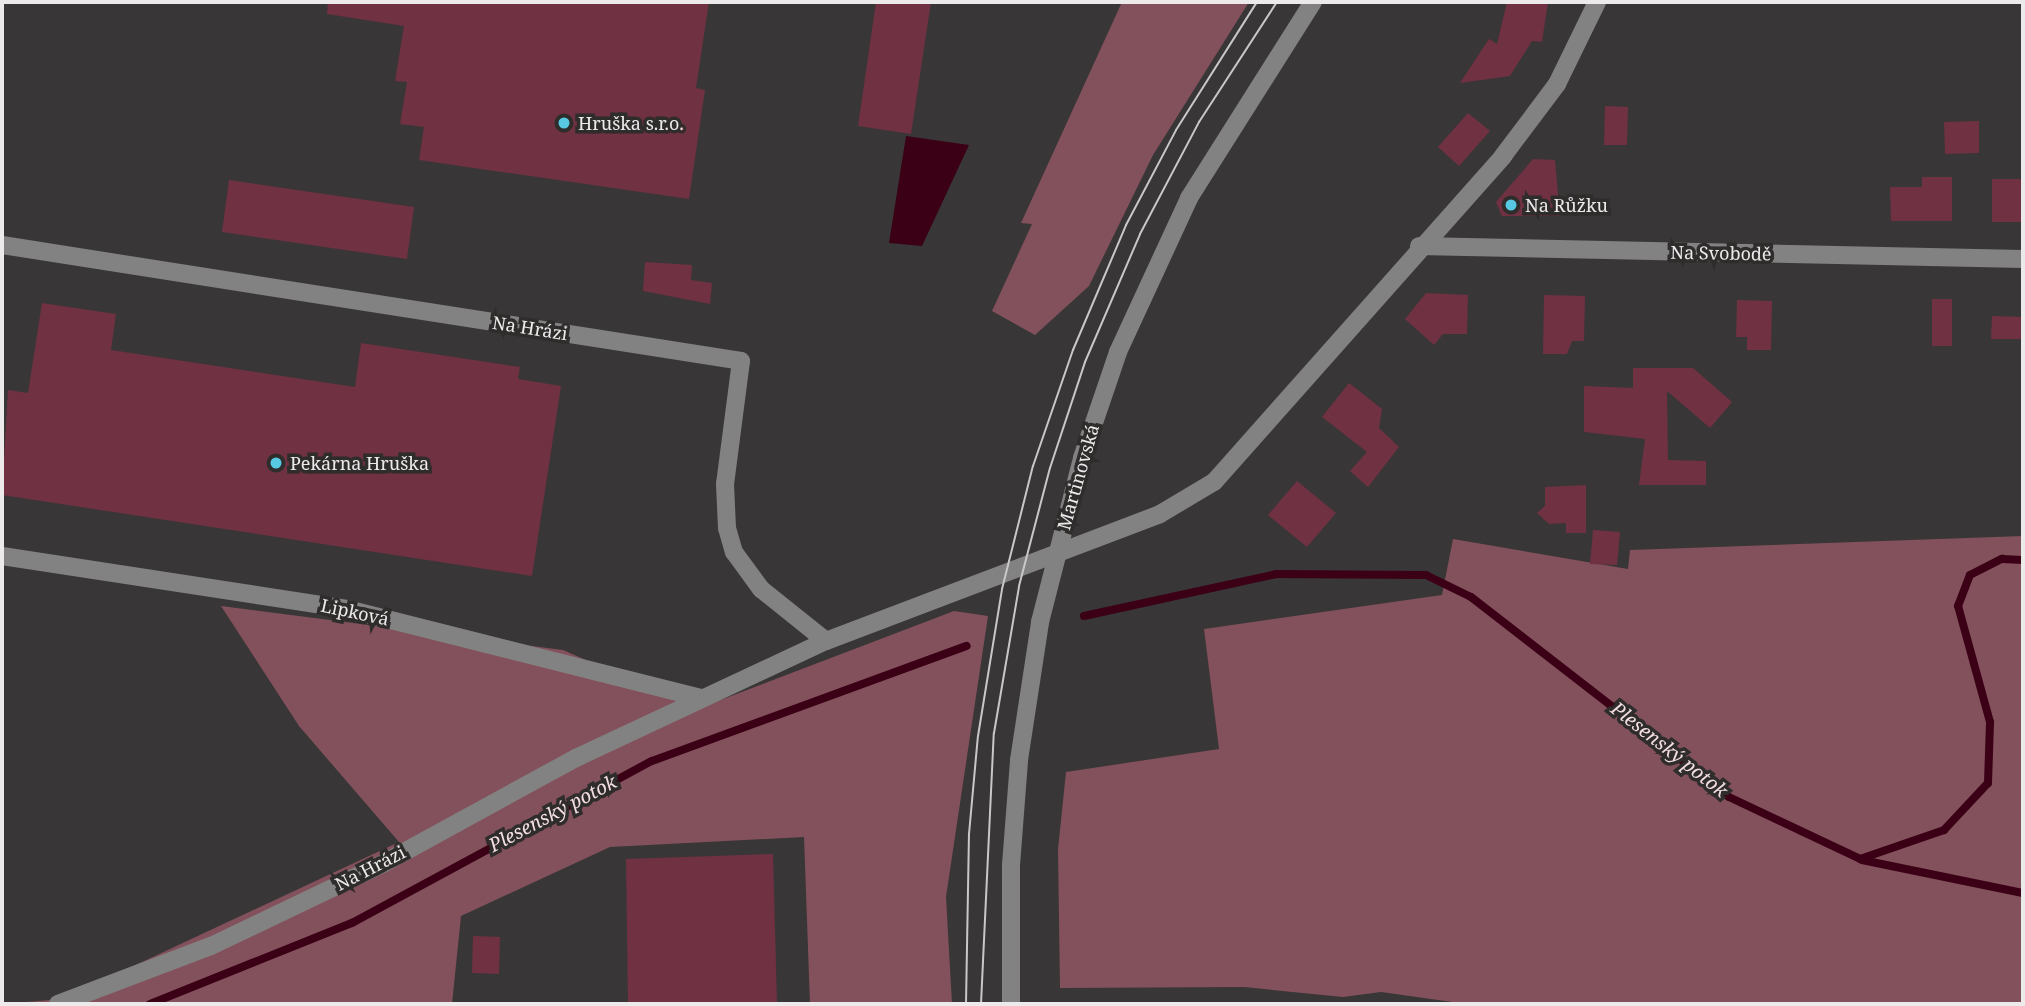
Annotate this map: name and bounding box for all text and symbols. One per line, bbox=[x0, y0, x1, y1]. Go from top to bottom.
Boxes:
place label: Hruška s.r.o. bbox=[578, 112, 684, 134]
marker: Hruška s.r.o. bbox=[556, 115, 572, 131]
place label: Na Růžku bbox=[1525, 194, 1608, 216]
marker: Na Růžku bbox=[1503, 197, 1519, 213]
street label: Na Svobodě bbox=[1670, 241, 1772, 265]
street label: Na Hrázi bbox=[491, 311, 569, 345]
street label: Martinovská bbox=[1053, 422, 1103, 532]
place label: Pekárna Hruška bbox=[290, 452, 429, 474]
marker: Pekárna Hruška bbox=[268, 455, 284, 471]
street label: Lipková bbox=[319, 594, 391, 630]
water label: Plesenský potok bbox=[1606, 697, 1732, 803]
water label: Plesenský potok bbox=[485, 771, 621, 857]
street label: Na Hrázi bbox=[331, 841, 409, 895]

